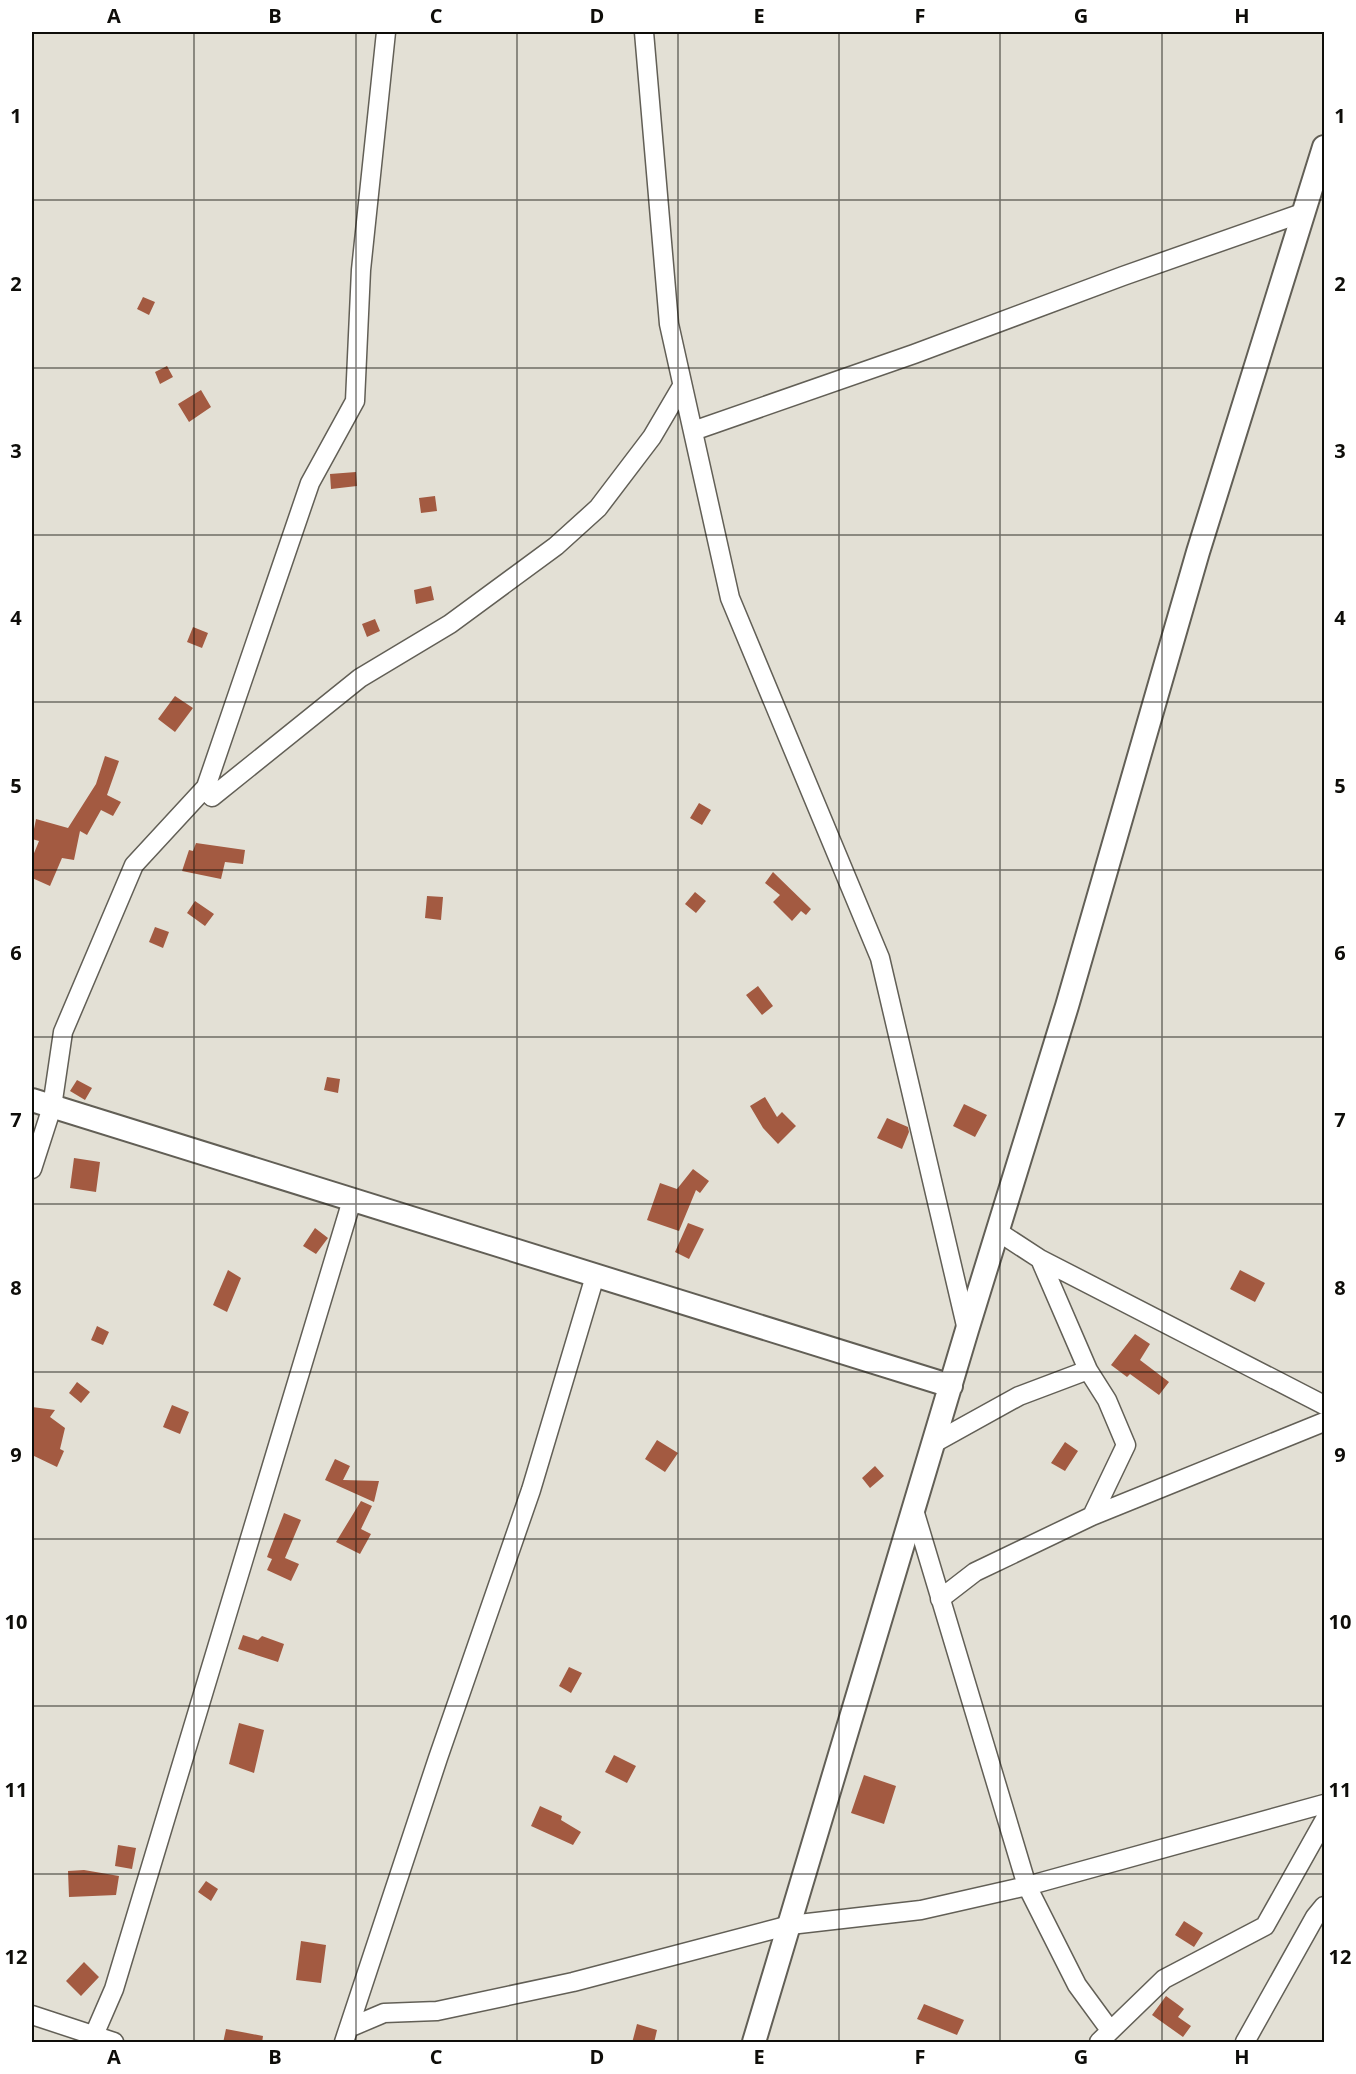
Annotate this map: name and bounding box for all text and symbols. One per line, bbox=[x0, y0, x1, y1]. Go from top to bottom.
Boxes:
text: A bbox=[107, 2, 121, 29]
text: B bbox=[268, 2, 282, 29]
text: C bbox=[430, 2, 443, 29]
text: D bbox=[590, 2, 604, 29]
text: E bbox=[753, 2, 765, 29]
text: F bbox=[915, 2, 925, 29]
text: G bbox=[1074, 2, 1088, 29]
text: H bbox=[1234, 2, 1250, 29]
text: 1 bbox=[10, 102, 22, 129]
text: 1 bbox=[1334, 102, 1346, 129]
text: 2 bbox=[10, 270, 22, 297]
text: 2 bbox=[1334, 270, 1346, 297]
text: 3 bbox=[10, 437, 22, 464]
text: 3 bbox=[1334, 437, 1346, 464]
text: 4 bbox=[10, 604, 22, 631]
text: 4 bbox=[1334, 604, 1346, 631]
text: 5 bbox=[10, 772, 22, 799]
text: 5 bbox=[1334, 772, 1346, 799]
text: 6 bbox=[10, 939, 22, 966]
text: 6 bbox=[1334, 939, 1346, 966]
text: 7 bbox=[10, 1106, 22, 1133]
text: 7 bbox=[1334, 1106, 1346, 1133]
text: 8 bbox=[10, 1274, 22, 1301]
text: 8 bbox=[1334, 1274, 1346, 1301]
text: 9 bbox=[10, 1441, 22, 1468]
text: 9 bbox=[1334, 1441, 1346, 1468]
text: 10 bbox=[5, 1608, 27, 1635]
text: 10 bbox=[1329, 1608, 1351, 1635]
text: 11 bbox=[5, 1776, 27, 1803]
text: 11 bbox=[1329, 1776, 1351, 1803]
text: 12 bbox=[5, 1943, 27, 1970]
text: 12 bbox=[1329, 1943, 1351, 1970]
text: A bbox=[107, 2043, 121, 2070]
text: B bbox=[268, 2043, 282, 2070]
text: C bbox=[430, 2043, 443, 2070]
text: D bbox=[590, 2043, 604, 2070]
text: E bbox=[753, 2043, 765, 2070]
text: F bbox=[915, 2043, 925, 2070]
text: G bbox=[1074, 2043, 1088, 2070]
text: H bbox=[1234, 2043, 1250, 2070]

